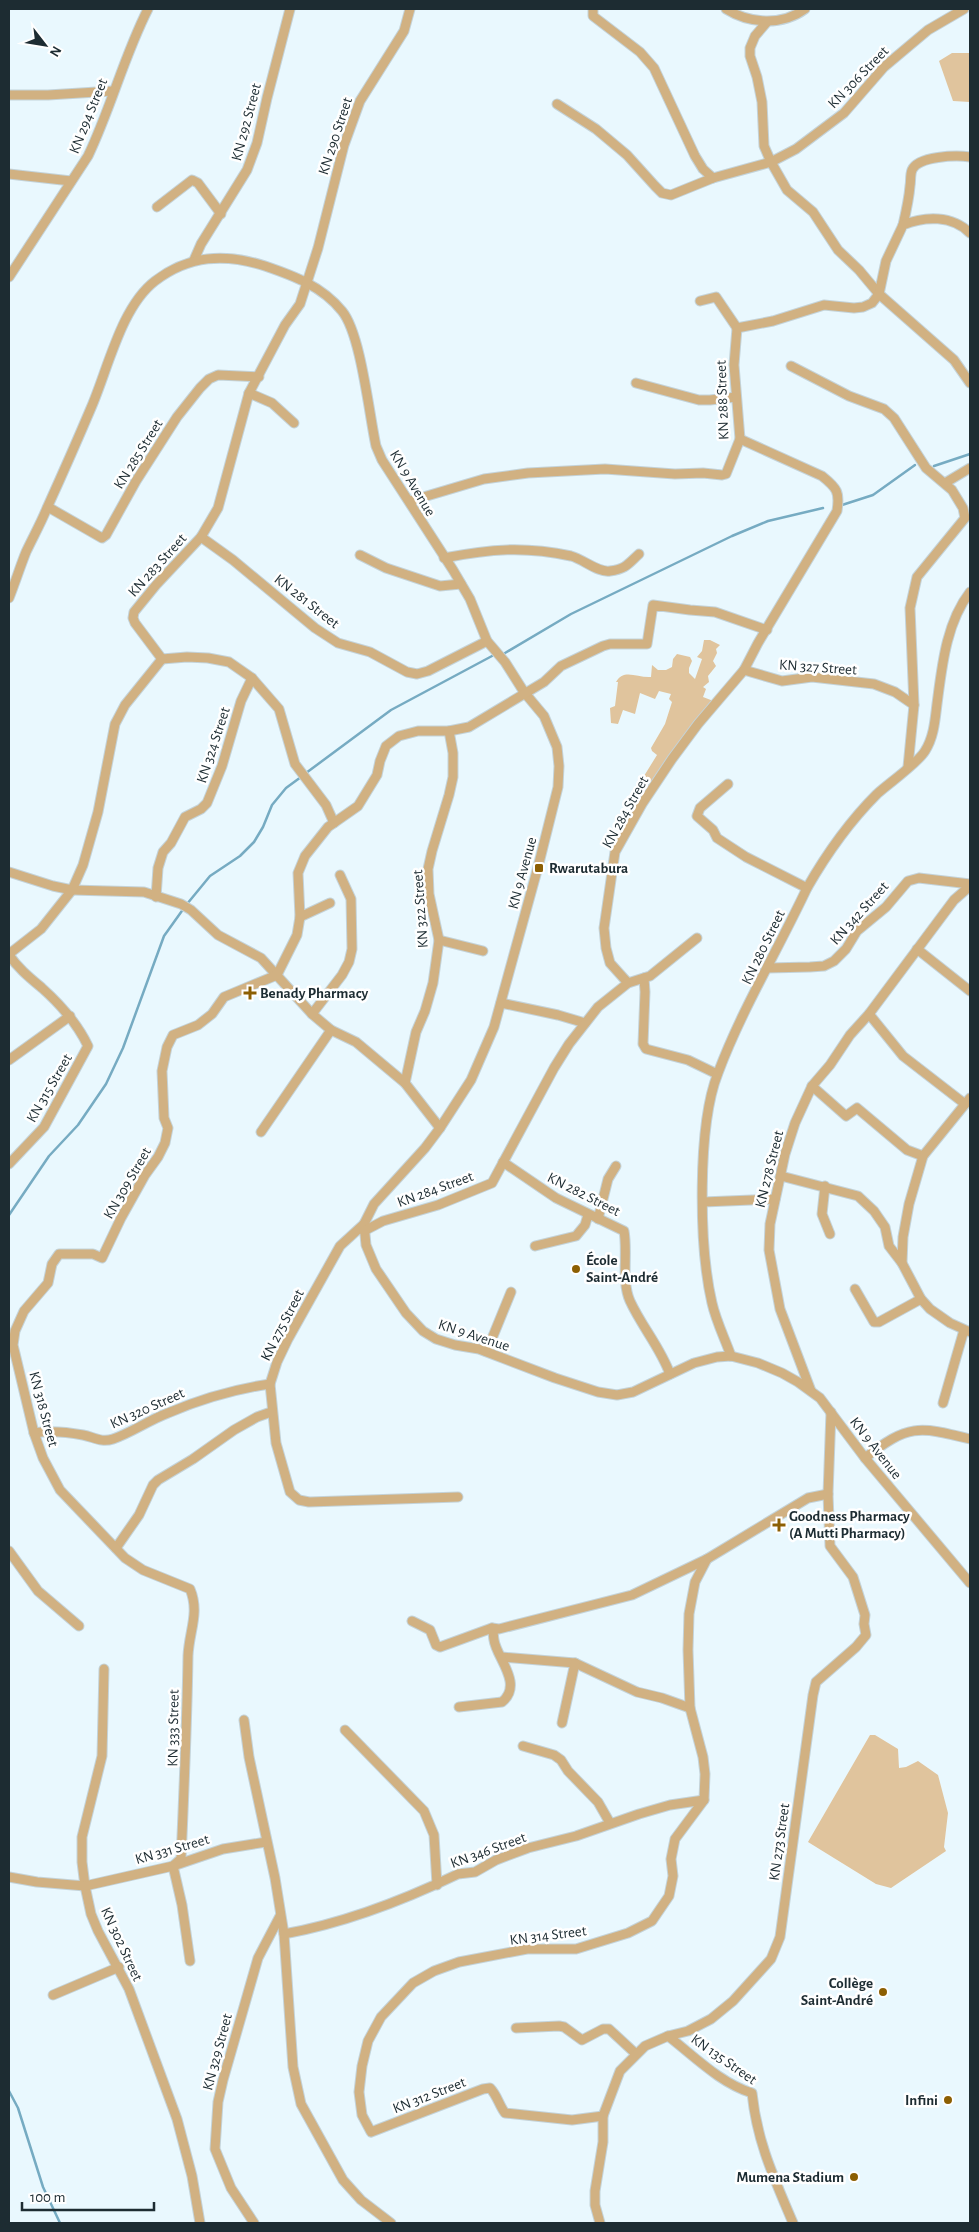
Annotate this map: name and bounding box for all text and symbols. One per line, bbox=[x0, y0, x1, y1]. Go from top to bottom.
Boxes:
north arrow bbox=[20, 20, 70, 70]
text: N bbox=[47, 43, 64, 59]
street label: KN 306 Street bbox=[825, 43, 892, 111]
street label: KN 294 Street bbox=[67, 76, 110, 156]
street label: KN 292 Street bbox=[229, 82, 264, 162]
street label: KN 290 Street bbox=[316, 95, 355, 177]
street label: KN 288 Street bbox=[714, 360, 731, 440]
street label: KN 285 Street bbox=[111, 417, 166, 492]
street label: KN 9 Avenue bbox=[387, 448, 438, 519]
street label: KN 283 Street bbox=[125, 531, 189, 600]
street label: KN 281 Street bbox=[271, 572, 342, 631]
street label: KN 327 Street bbox=[779, 657, 858, 678]
street label: KN 324 Street bbox=[194, 705, 233, 785]
street label: KN 284 Street bbox=[600, 774, 651, 851]
street label: KN 9 Avenue bbox=[506, 835, 539, 911]
place label: Rwarutabura bbox=[549, 861, 628, 876]
marker: Rwarutabura bbox=[533, 862, 545, 874]
street label: KN 322 Street bbox=[410, 869, 431, 949]
street label: KN 342 Street bbox=[827, 879, 891, 948]
street label: KN 280 Street bbox=[739, 908, 788, 987]
place label: Benady Pharmacy bbox=[260, 986, 368, 1001]
marker: Benady Pharmacy bbox=[244, 987, 256, 999]
street label: KN 315 Street bbox=[24, 1051, 75, 1125]
street label: KN 278 Street bbox=[753, 1129, 786, 1209]
street label: KN 309 Street bbox=[101, 1145, 154, 1222]
street label: KN 284 Street bbox=[395, 1169, 475, 1210]
street label: KN 282 Street bbox=[545, 1170, 623, 1219]
place label: École Saint-André bbox=[586, 1251, 658, 1285]
marker: École Saint-André bbox=[570, 1263, 582, 1275]
street label: KN 275 Street bbox=[258, 1287, 307, 1363]
street label: KN 9 Avenue bbox=[436, 1317, 512, 1354]
street label: KN 318 Street bbox=[26, 1370, 61, 1449]
street label: KN 320 Street bbox=[108, 1385, 187, 1432]
street label: KN 9 Avenue bbox=[847, 1414, 904, 1482]
place label: Goodness Pharmacy (A Mutti Pharmacy) bbox=[789, 1509, 910, 1541]
marker: Goodness Pharmacy (A Mutti Pharmacy) bbox=[773, 1519, 785, 1531]
street label: KN 333 Street bbox=[165, 1689, 182, 1767]
street label: KN 273 Street bbox=[767, 1802, 792, 1882]
street label: KN 346 Street bbox=[448, 1830, 528, 1871]
street label: KN 331 Street bbox=[133, 1832, 211, 1867]
street label: KN 302 Street bbox=[98, 1905, 145, 1984]
street label: KN 314 Street bbox=[509, 1923, 588, 1948]
place label: Collège Saint-André bbox=[801, 1976, 873, 2008]
marker: Collège Saint-André bbox=[877, 1986, 889, 1998]
street label: KN 329 Street bbox=[200, 2012, 235, 2092]
street label: KN 135 Street bbox=[688, 2031, 759, 2088]
street label: KN 312 Street bbox=[391, 2075, 468, 2116]
place label: Infini bbox=[905, 2093, 938, 2108]
marker: Infini bbox=[942, 2094, 954, 2106]
place label: Mumena Stadium bbox=[737, 2170, 844, 2185]
marker: Mumena Stadium bbox=[848, 2171, 860, 2183]
scale bar bbox=[22, 2180, 155, 2212]
text: 100 m bbox=[30, 2190, 65, 2205]

